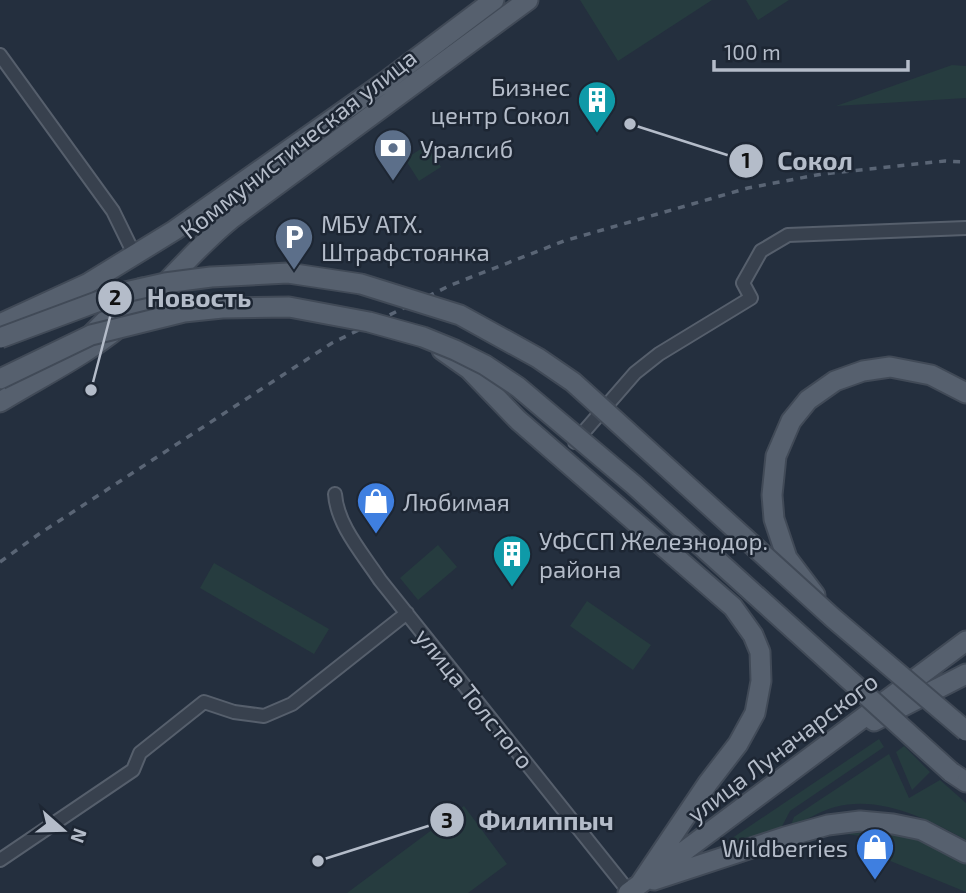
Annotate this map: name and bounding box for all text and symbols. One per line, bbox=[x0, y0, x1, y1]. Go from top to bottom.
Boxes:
scale bar bbox=[714, 28, 908, 72]
text: 100 m bbox=[724, 39, 781, 64]
street label: Коммунистическая улица bbox=[174, 42, 422, 245]
place label: Бизнес центр Сокол bbox=[431, 72, 570, 129]
building icon: Бизнес центр Сокол bbox=[576, 79, 618, 134]
bank icon: Уралсиб bbox=[372, 127, 414, 182]
place label: Уралсиб bbox=[420, 134, 513, 163]
callout: Сокол bbox=[728, 137, 867, 184]
text: Сокол bbox=[777, 144, 853, 175]
text: 1 bbox=[741, 147, 751, 172]
place label: МБУ АТХ. Штрафстоянка bbox=[321, 209, 490, 266]
parking icon: МБУ АТХ. Штрафстоянка bbox=[273, 216, 315, 271]
callout: Новость bbox=[98, 275, 265, 322]
text: Новость bbox=[147, 281, 251, 312]
text: 2 bbox=[109, 284, 121, 309]
shop icon: Любимая bbox=[355, 480, 397, 535]
place label: Любимая bbox=[403, 487, 510, 516]
place label: УФССП Железнодор. района bbox=[539, 526, 768, 583]
building icon: УФССП Железнодор. района bbox=[491, 533, 533, 588]
street label: улица Толстого bbox=[409, 622, 540, 775]
street label: улица Луначарского bbox=[681, 666, 884, 829]
north arrow bbox=[28, 795, 98, 865]
callout: Филиппыч bbox=[429, 797, 627, 844]
text: Филиппыч bbox=[478, 804, 614, 835]
text: 3 bbox=[441, 807, 453, 832]
text: N bbox=[66, 826, 93, 846]
shop icon: Wildberries bbox=[854, 826, 896, 881]
place label: Wildberries bbox=[722, 833, 848, 862]

